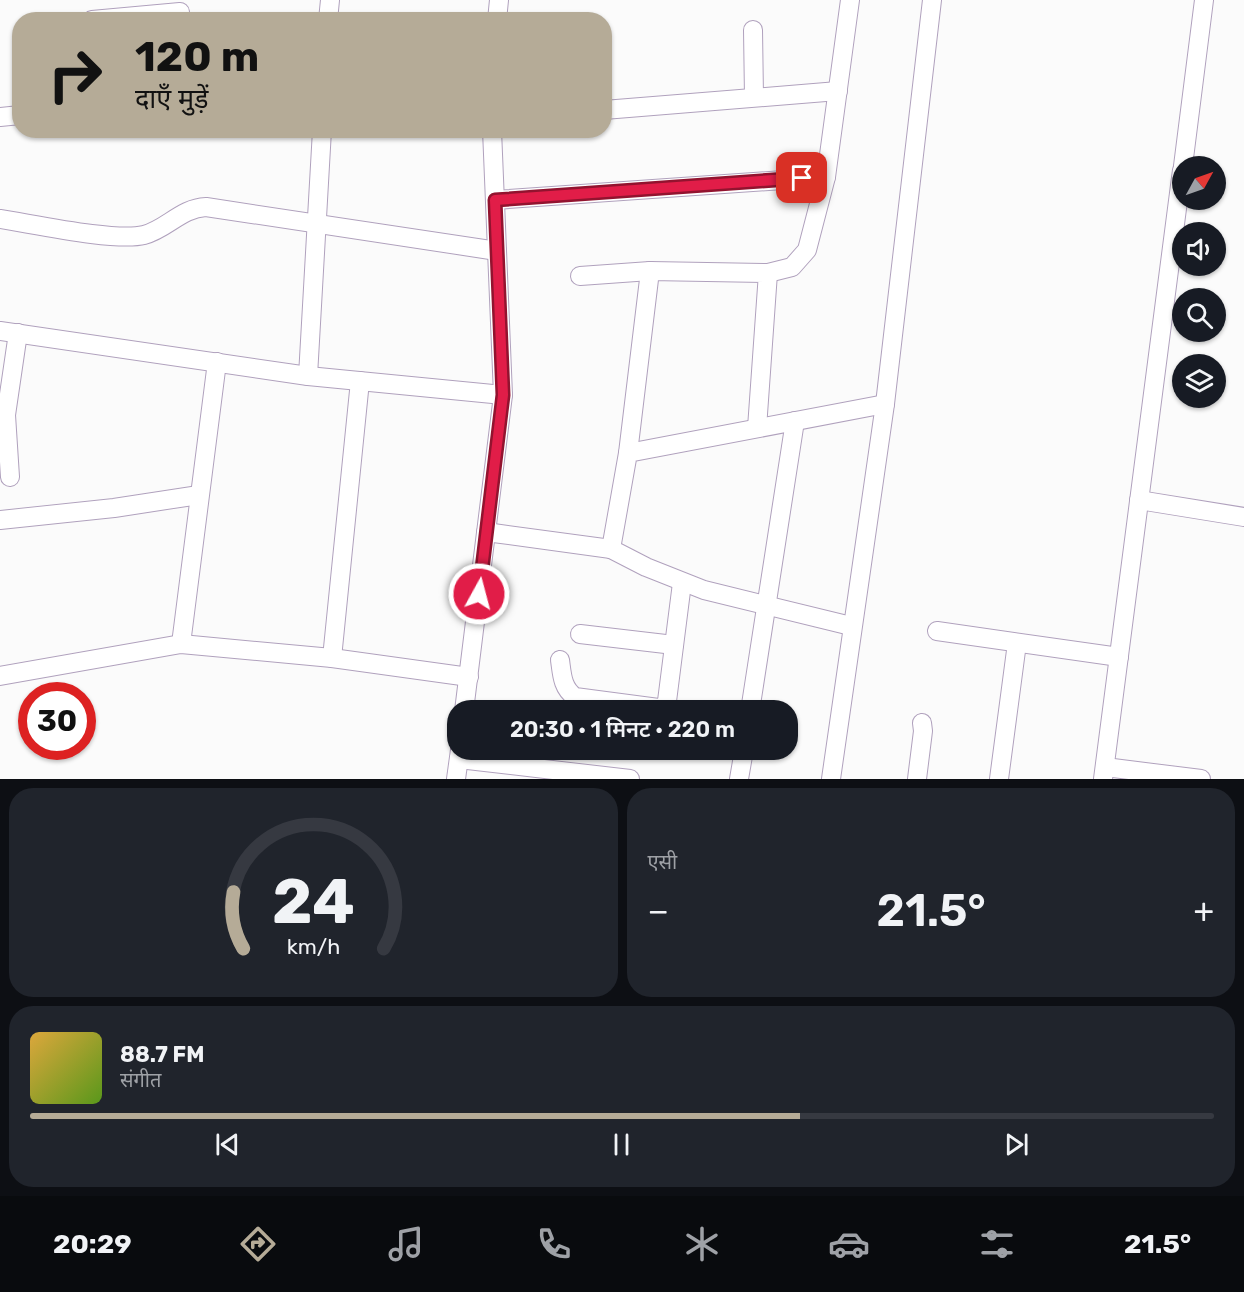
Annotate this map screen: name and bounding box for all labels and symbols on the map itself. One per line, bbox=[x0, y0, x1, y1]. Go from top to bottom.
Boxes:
pin bbox=[776, 152, 827, 203]
north arrow bbox=[1172, 156, 1226, 210]
position arrow bbox=[447, 562, 511, 626]
speed limit sign: 30 bbox=[18, 682, 96, 760]

